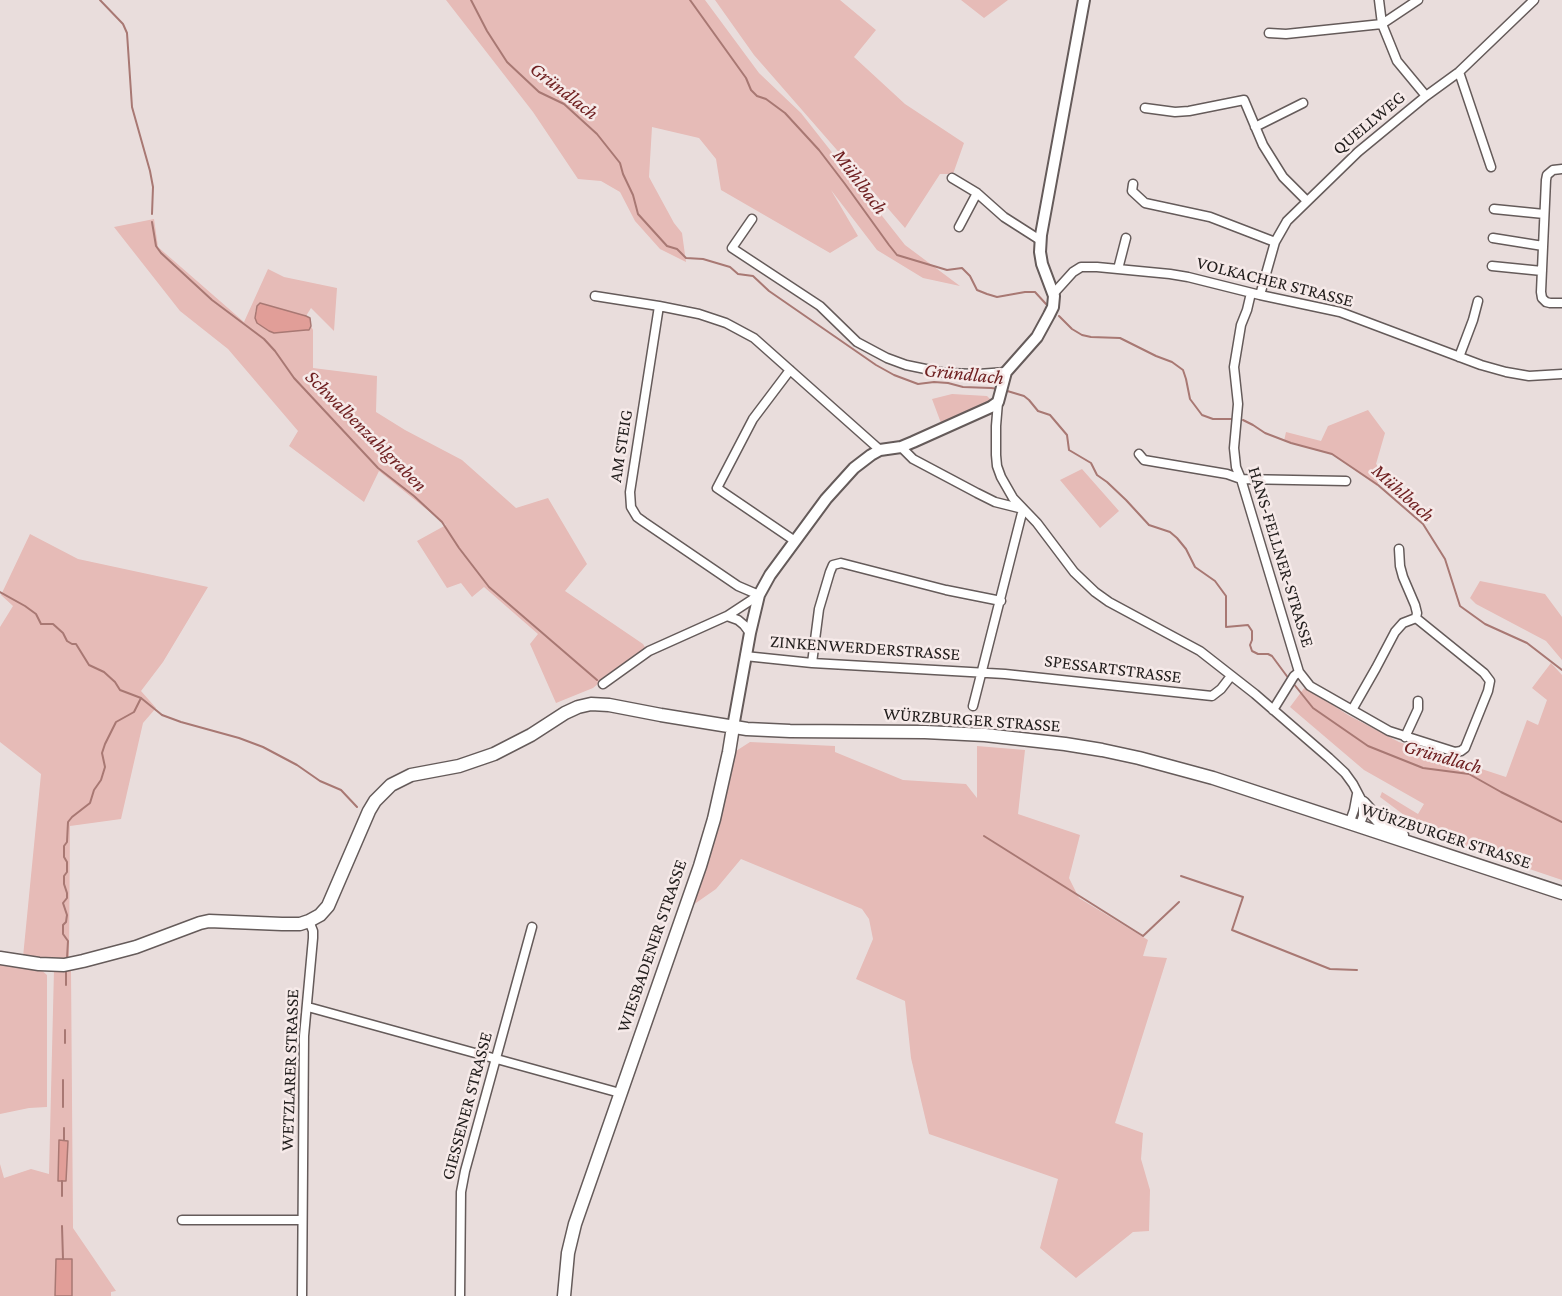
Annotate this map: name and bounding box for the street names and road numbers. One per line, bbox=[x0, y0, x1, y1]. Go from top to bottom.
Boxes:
street label: QUELLWEG bbox=[1328, 86, 1410, 160]
street label: VOLKACHER STRASSE bbox=[1194, 252, 1356, 312]
street label: AM STEIG bbox=[605, 408, 637, 484]
street label: HANS-FELLNER-STRASSE bbox=[1243, 464, 1319, 650]
street label: ZINKENWERDERSTRASSE bbox=[769, 631, 961, 665]
street label: SPESSARTSTRASSE bbox=[1043, 650, 1183, 688]
street label: WÜRZBURGER STRASSE bbox=[883, 703, 1061, 737]
street label: WÜRZBURGER STRASSE bbox=[1358, 798, 1534, 874]
street label: WIESBADENER STRASSE bbox=[612, 857, 692, 1035]
street label: WETZLARER STRASSE bbox=[276, 989, 304, 1151]
street label: GIESSENER STRASSE bbox=[437, 1030, 497, 1182]

